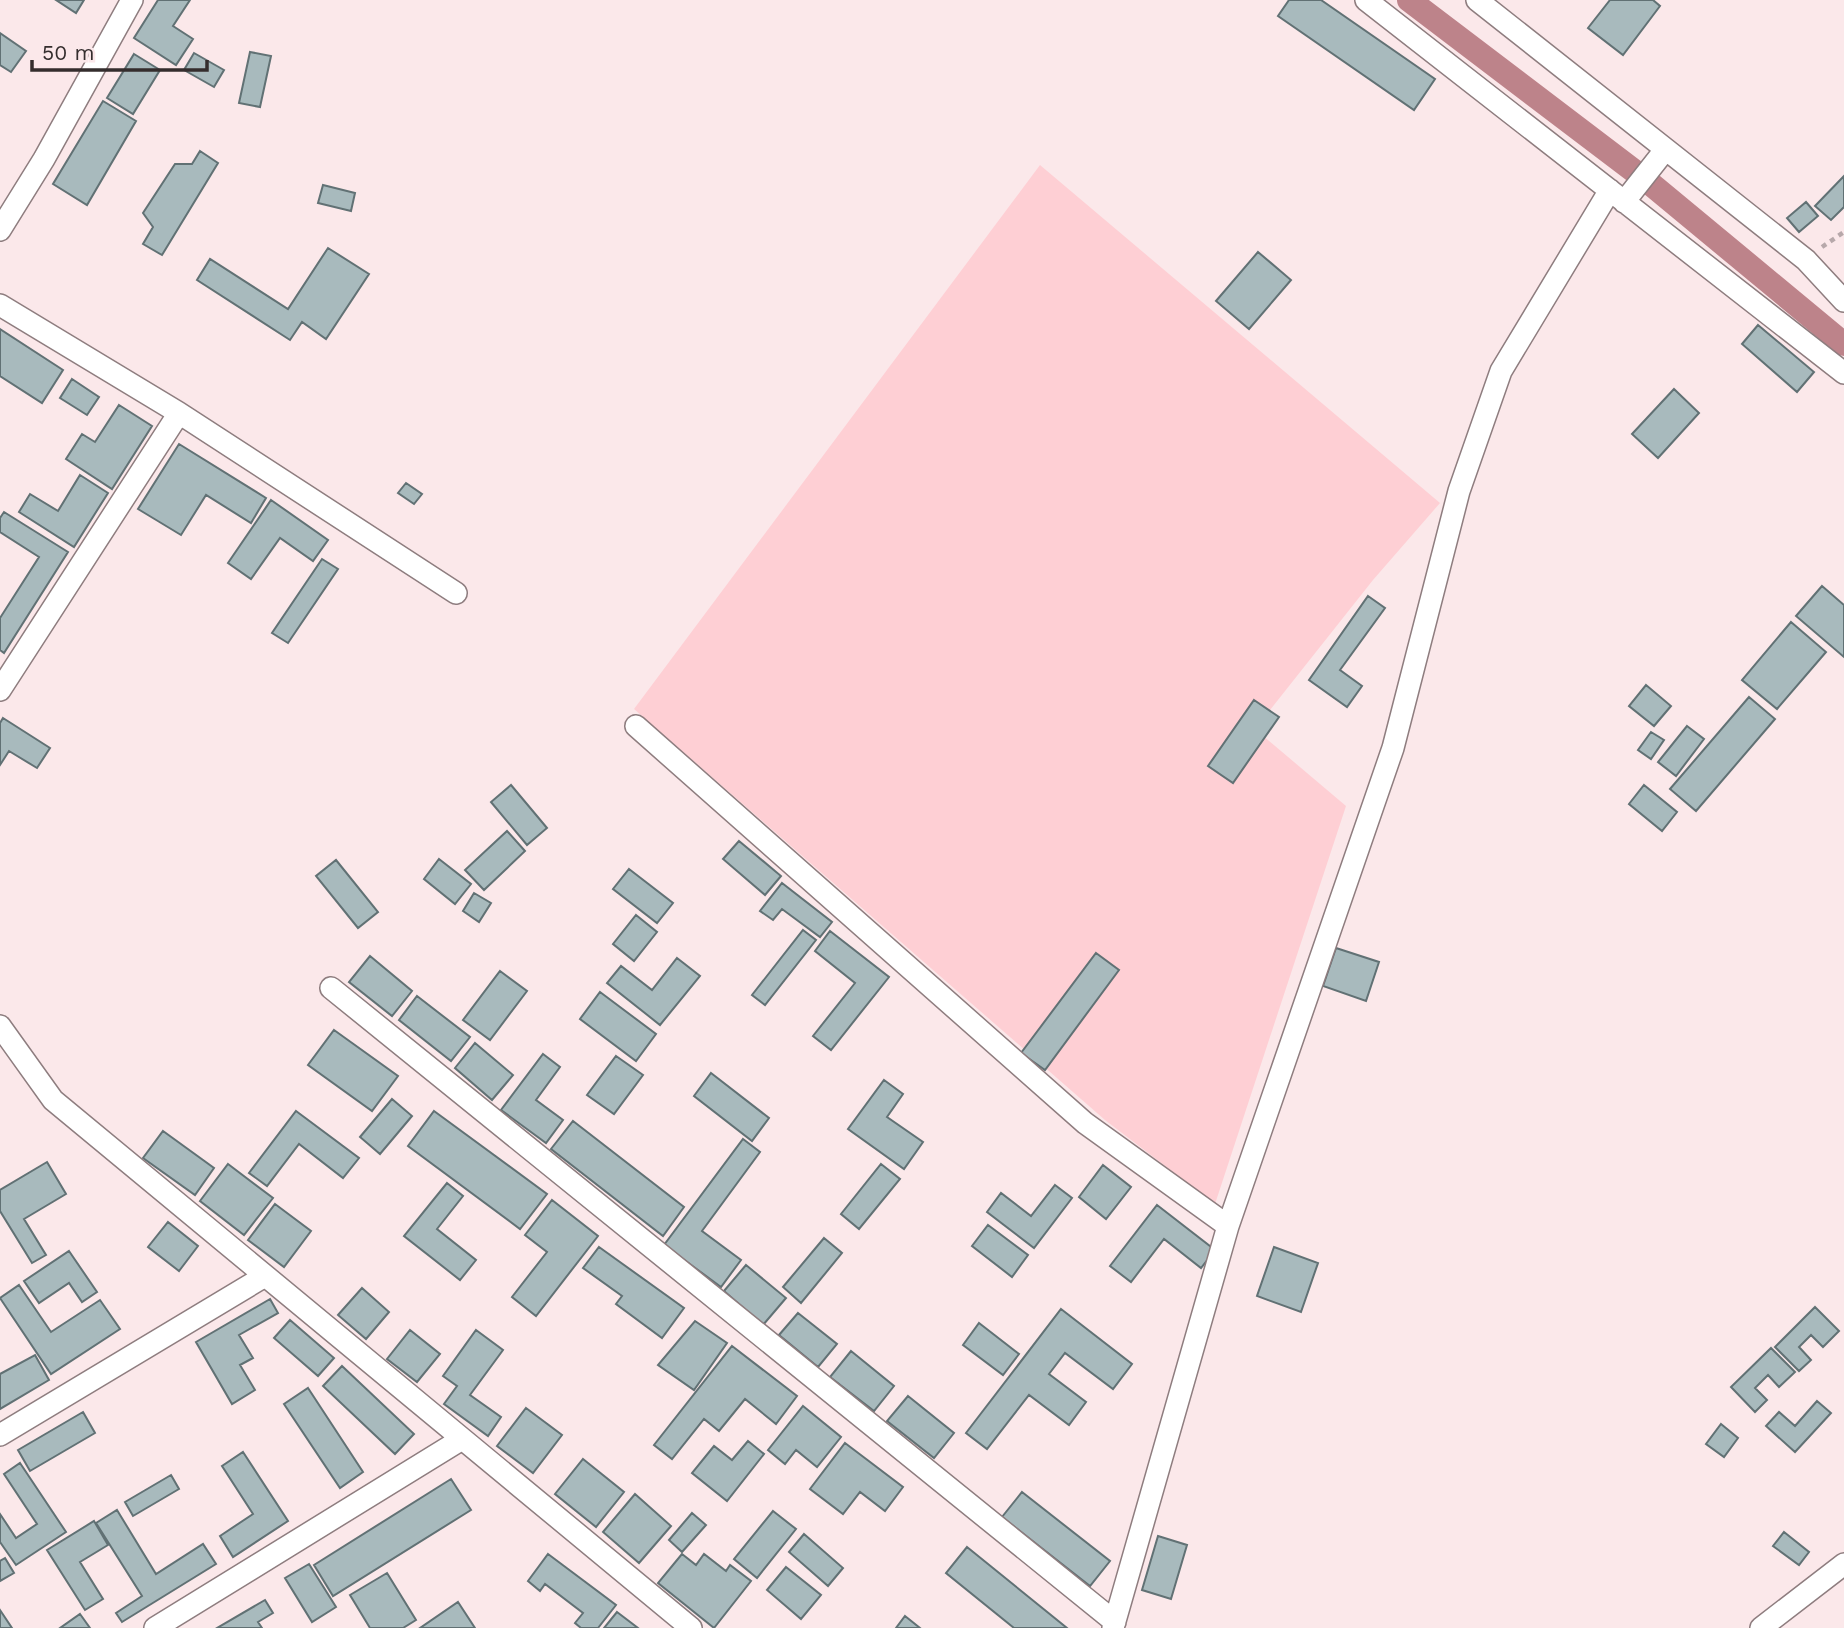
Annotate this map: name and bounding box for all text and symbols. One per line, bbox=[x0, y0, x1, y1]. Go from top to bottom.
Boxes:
scale bar bbox=[32, 28, 206, 72]
text: 50 m bbox=[42, 40, 94, 65]

